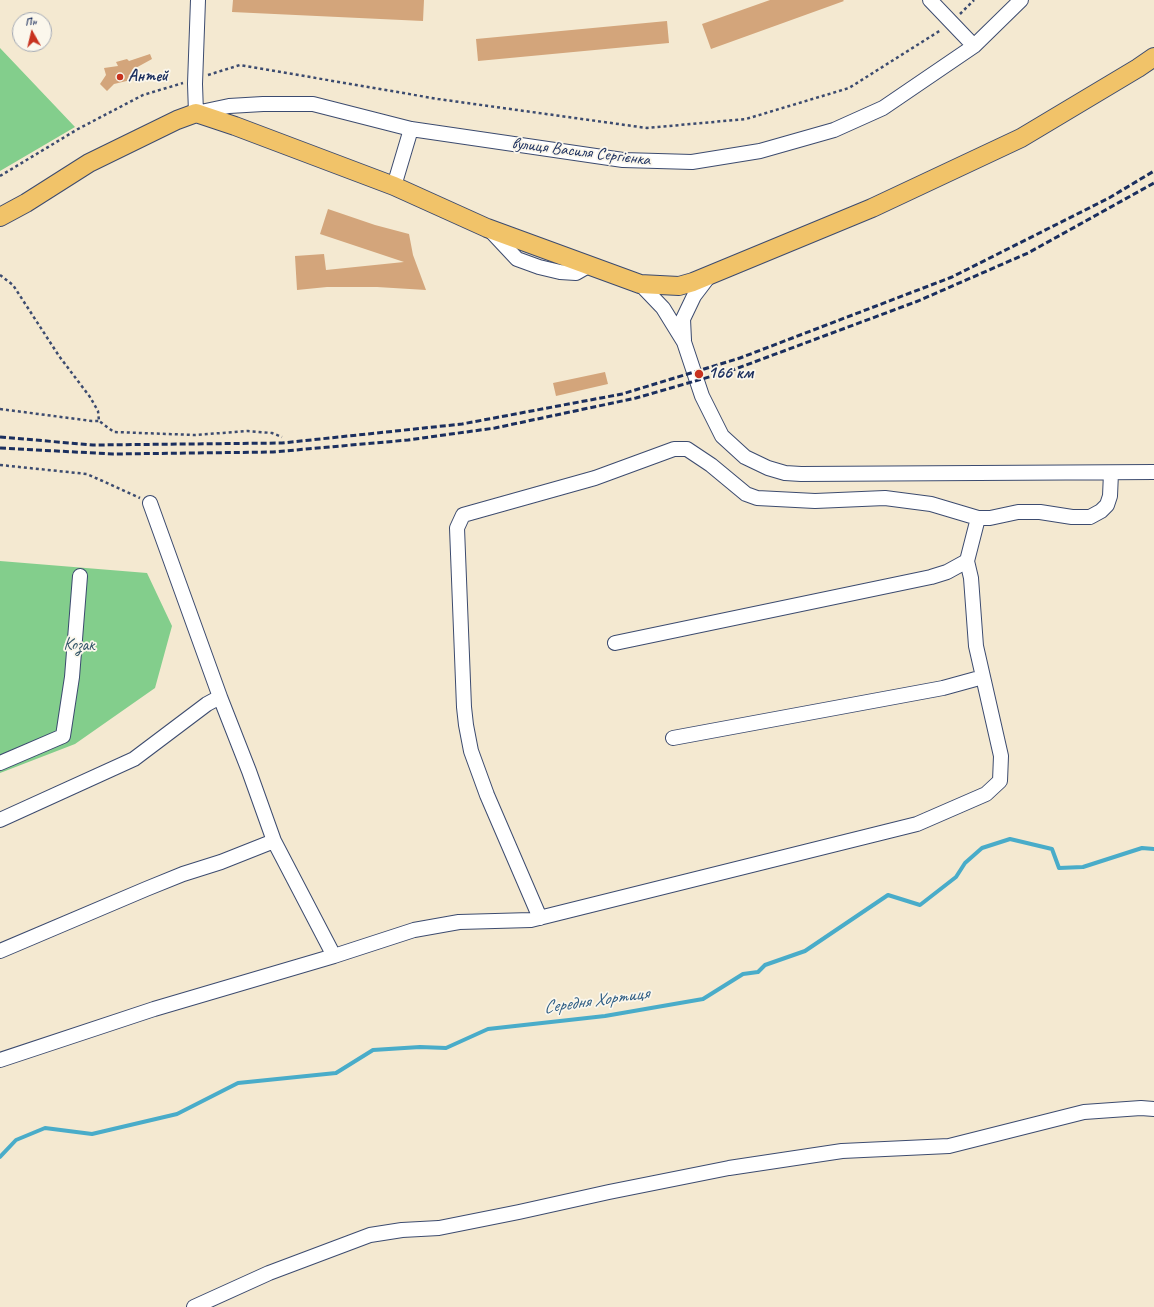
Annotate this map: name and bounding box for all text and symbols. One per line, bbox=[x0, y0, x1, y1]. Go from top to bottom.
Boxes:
north arrow bbox=[12, 12, 52, 52]
text: Пн bbox=[24, 13, 37, 29]
place label: Антей bbox=[128, 67, 168, 87]
marker: Антей bbox=[115, 72, 125, 82]
street label: вулиця Василя Сергієнка bbox=[510, 133, 652, 171]
place label: 166 км bbox=[708, 364, 753, 384]
marker: 166 км bbox=[693, 368, 705, 380]
park label: Козак bbox=[63, 636, 95, 656]
water label: Середня Хортиця bbox=[542, 983, 650, 1019]

